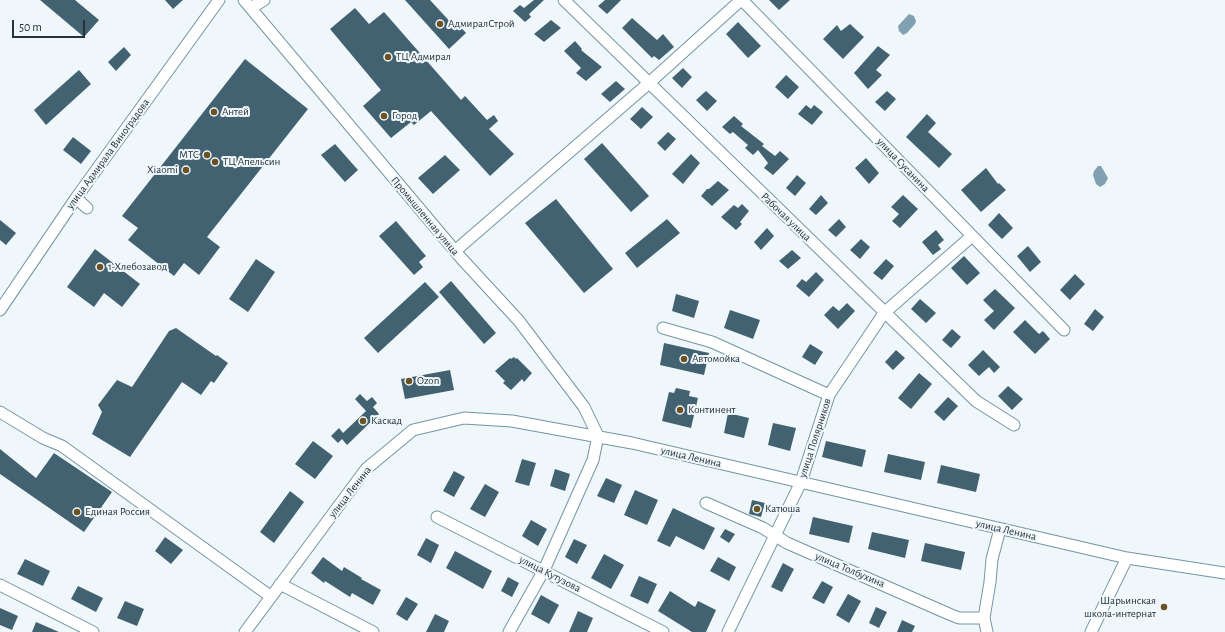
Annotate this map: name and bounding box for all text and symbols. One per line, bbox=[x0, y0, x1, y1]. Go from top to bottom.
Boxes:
scale bar bbox=[14, 12, 87, 38]
place label: АдмиралСтрой bbox=[448, 17, 515, 31]
marker: АдмиралСтрой bbox=[435, 19, 445, 29]
text: 50 m bbox=[19, 21, 42, 33]
place label: ТЦ Адмирал bbox=[396, 50, 451, 64]
marker: ТЦ Адмирал bbox=[383, 52, 393, 62]
street label: улица Адмирала Виноградова bbox=[64, 96, 152, 212]
place label: Антей bbox=[222, 105, 249, 119]
marker: Антей bbox=[209, 107, 219, 117]
place label: Город bbox=[392, 109, 417, 123]
marker: Город bbox=[379, 111, 389, 121]
street label: улица Сусанина bbox=[874, 135, 932, 195]
place label: МТС bbox=[179, 148, 199, 162]
marker: МТС bbox=[202, 150, 212, 160]
place label: ТЦ Апельсин bbox=[223, 155, 280, 169]
marker: ТЦ Апельсин bbox=[210, 157, 220, 167]
place label: Xiaomi bbox=[147, 163, 178, 177]
marker: Xiaomi bbox=[181, 165, 191, 175]
street label: Промышленная улица bbox=[388, 174, 462, 258]
street label: Рабочая улица bbox=[758, 190, 814, 244]
place label: 1-Хлебозавод bbox=[108, 260, 167, 274]
marker: 1-Хлебозавод bbox=[95, 262, 105, 272]
place label: Автомойка bbox=[692, 352, 740, 366]
marker: Автомойка bbox=[679, 354, 689, 364]
place label: Ozon bbox=[417, 374, 439, 388]
marker: Ozon bbox=[404, 376, 414, 386]
street label: улица Полярников bbox=[796, 397, 834, 479]
place label: Континент bbox=[688, 403, 735, 417]
marker: Континент bbox=[675, 405, 685, 415]
place label: Каскад bbox=[371, 414, 402, 428]
marker: Каскад bbox=[358, 416, 368, 426]
street label: улица Ленина bbox=[659, 444, 723, 470]
street label: улица Ленина bbox=[326, 464, 374, 520]
place label: Катюша bbox=[765, 502, 800, 516]
marker: Катюша bbox=[752, 504, 762, 514]
place label: Единая Россия bbox=[85, 505, 150, 519]
marker: Единая Россия bbox=[72, 507, 82, 517]
street label: улица Ленина bbox=[974, 517, 1038, 543]
street label: улица Толбухина bbox=[813, 549, 887, 591]
street label: улица Кутузова bbox=[517, 553, 583, 595]
place label: Шарьинская школа-интернат bbox=[1084, 594, 1156, 620]
marker: Шарьинская школа-интернат bbox=[1159, 602, 1169, 612]

